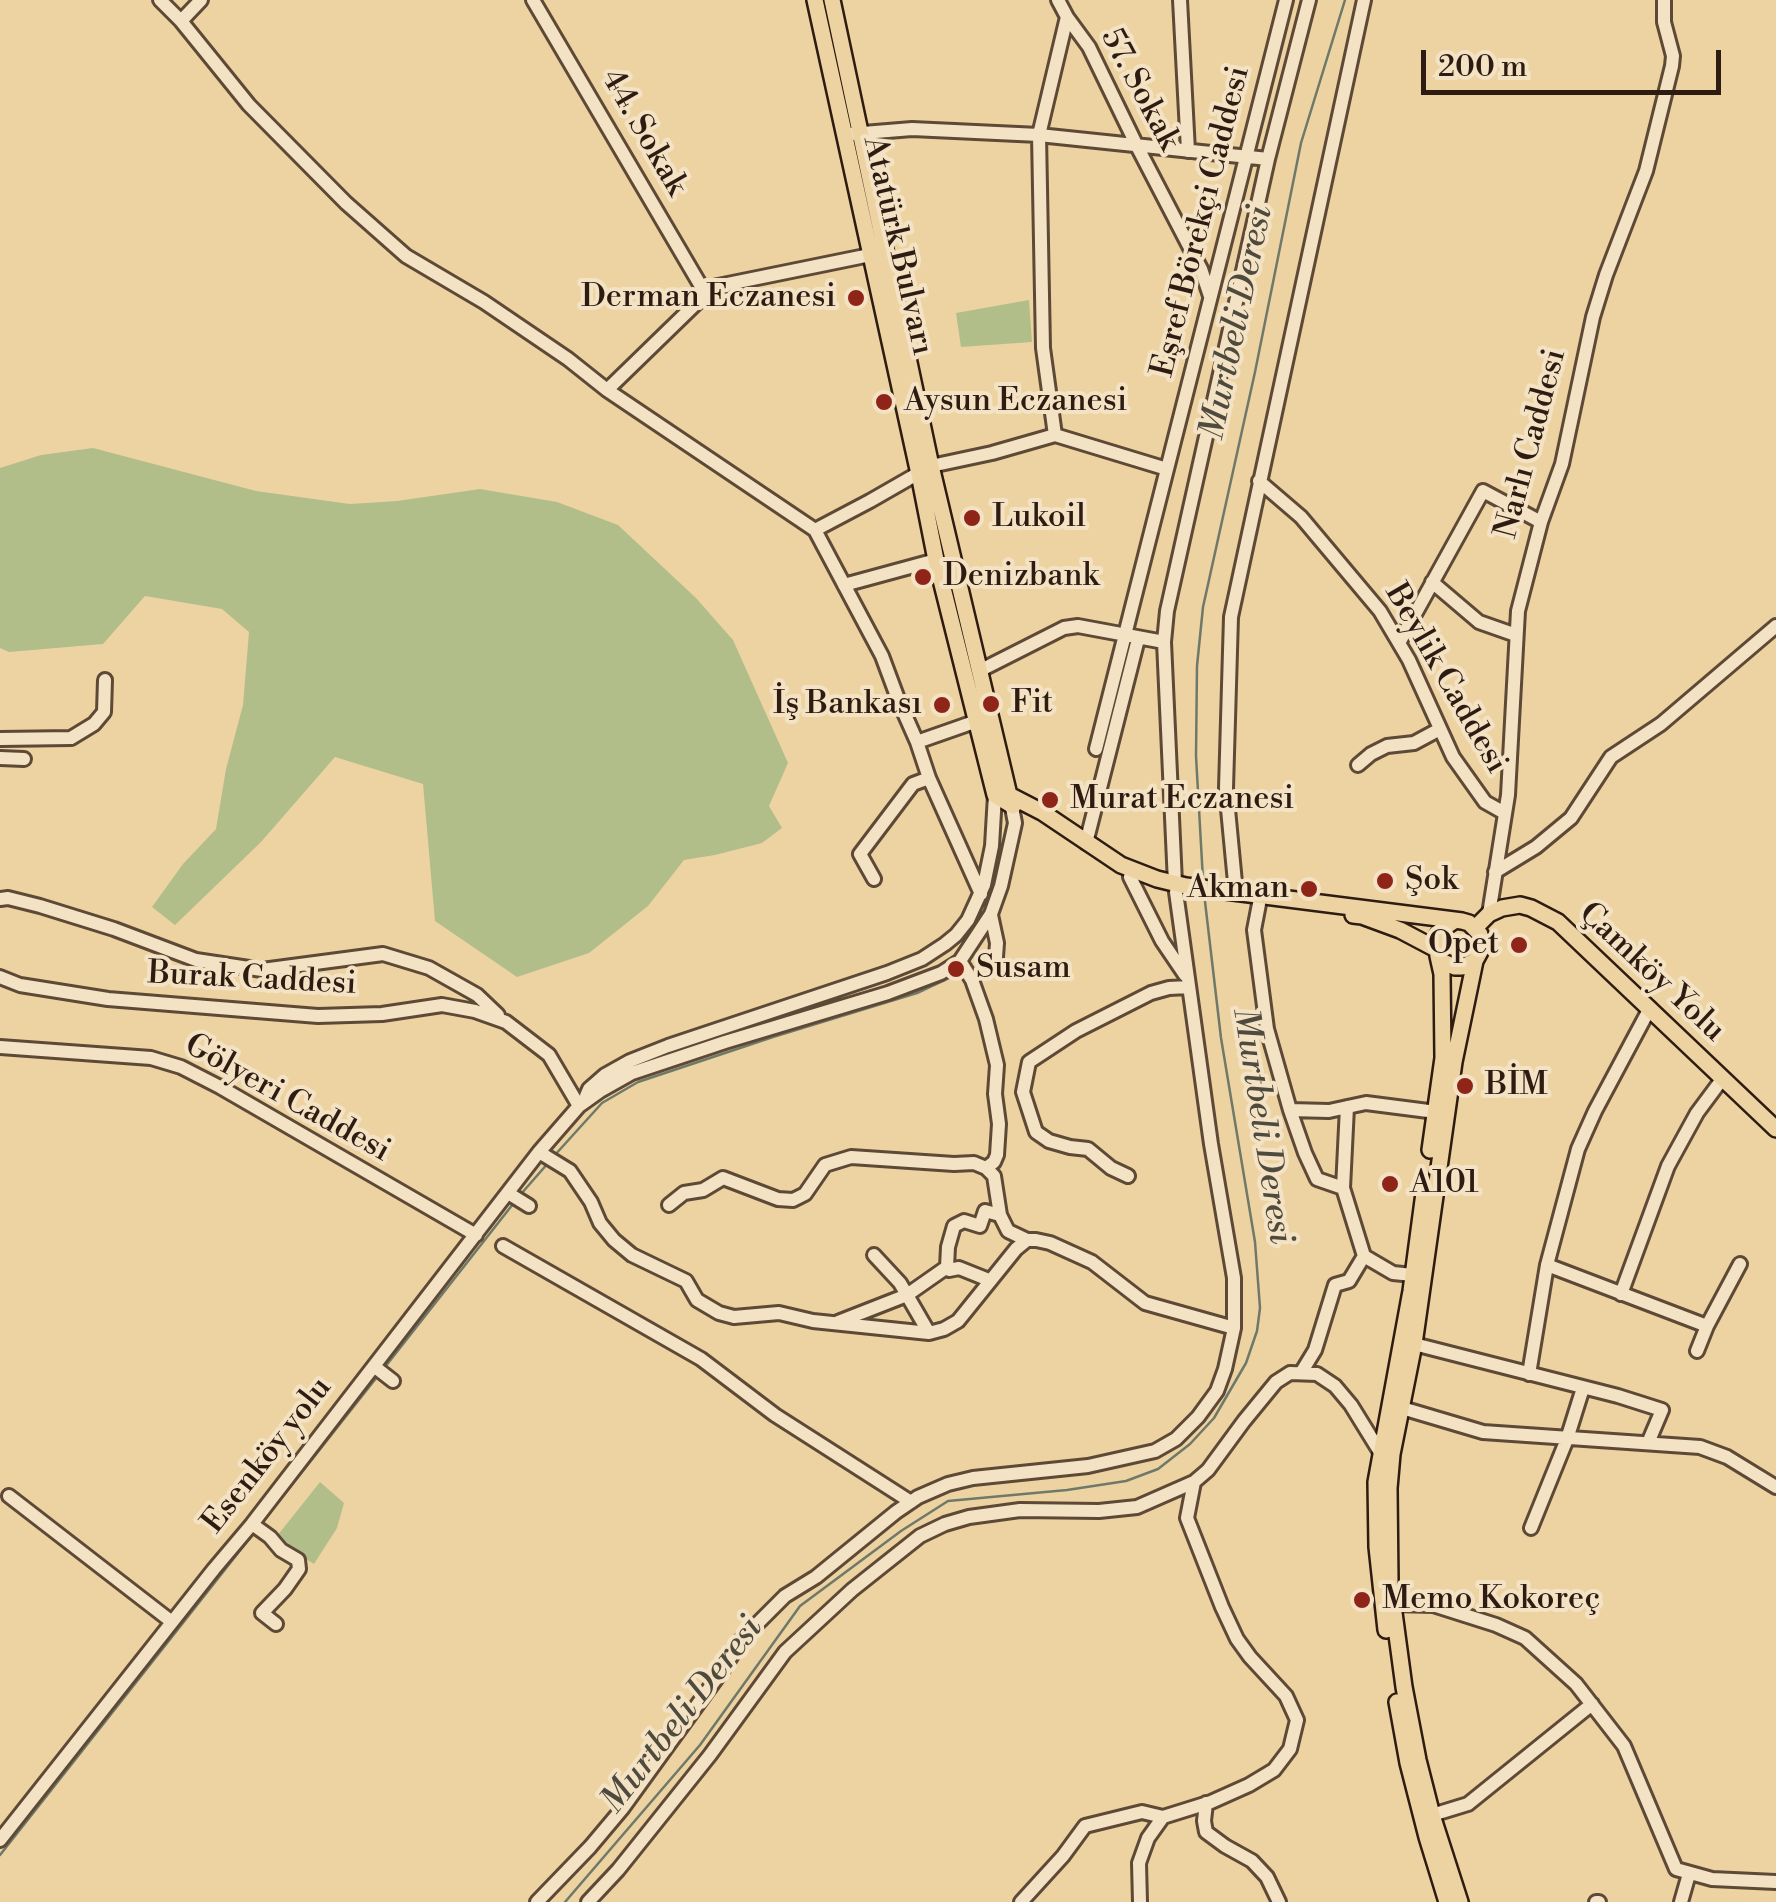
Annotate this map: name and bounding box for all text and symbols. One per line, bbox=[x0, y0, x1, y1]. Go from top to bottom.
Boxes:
street label: 57. Sokak bbox=[1091, 22, 1187, 158]
scale bar bbox=[1426, 30, 1726, 92]
text: 200 m bbox=[1438, 48, 1527, 86]
street label: 44. Sokak bbox=[591, 63, 695, 203]
street label: Eşref Börekçi Caddesi bbox=[1145, 63, 1259, 381]
street label: Atatürk Bulvarı bbox=[853, 133, 941, 359]
water label: Murtbeli Deresi bbox=[1193, 202, 1283, 444]
place label: Derman Eczanesi bbox=[581, 279, 836, 317]
marker: Derman Eczanesi bbox=[845, 287, 867, 309]
street label: Narlı Caddesi bbox=[1488, 345, 1576, 543]
place label: Aysun Eczanesi bbox=[904, 383, 1127, 421]
marker: Aysun Eczanesi bbox=[873, 391, 895, 413]
place label: Lukoil bbox=[992, 499, 1086, 537]
marker: Lukoil bbox=[961, 507, 983, 529]
place label: Denizbank bbox=[943, 558, 1099, 596]
marker: Denizbank bbox=[912, 566, 934, 588]
street label: Beylik Caddesi bbox=[1375, 577, 1515, 781]
place label: Fit bbox=[1011, 685, 1053, 723]
place label: İş Bankası bbox=[773, 686, 922, 724]
marker: Fit bbox=[980, 693, 1002, 715]
marker: İş Bankası bbox=[931, 694, 953, 716]
place label: Murat Eczanesi bbox=[1070, 781, 1294, 819]
marker: Murat Eczanesi bbox=[1039, 789, 1061, 811]
place label: Şok bbox=[1405, 862, 1458, 900]
place label: Akman bbox=[1187, 870, 1289, 908]
marker: Şok bbox=[1374, 870, 1396, 892]
marker: Akman bbox=[1298, 878, 1320, 900]
street label: Çamköy Yolu bbox=[1570, 895, 1732, 1051]
place label: Opet bbox=[1428, 926, 1499, 964]
marker: Opet bbox=[1508, 934, 1530, 956]
place label: Susam bbox=[976, 950, 1071, 988]
street label: Burak Caddesi bbox=[147, 955, 357, 1005]
marker: Susam bbox=[945, 958, 967, 980]
water label: Murtbeli Deresi bbox=[1222, 1005, 1300, 1247]
street label: Gölyeri Caddesi bbox=[177, 1027, 397, 1171]
place label: BİM bbox=[1485, 1067, 1548, 1105]
marker: BİM bbox=[1454, 1075, 1476, 1097]
place label: A101 bbox=[1410, 1165, 1479, 1203]
marker: A101 bbox=[1379, 1173, 1401, 1195]
street label: Esenköy yolu bbox=[195, 1370, 341, 1542]
place label: Memo Kokoreç bbox=[1382, 1581, 1600, 1619]
marker: Memo Kokoreç bbox=[1351, 1589, 1373, 1611]
water label: Murtbeli Deresi bbox=[593, 1609, 773, 1823]

